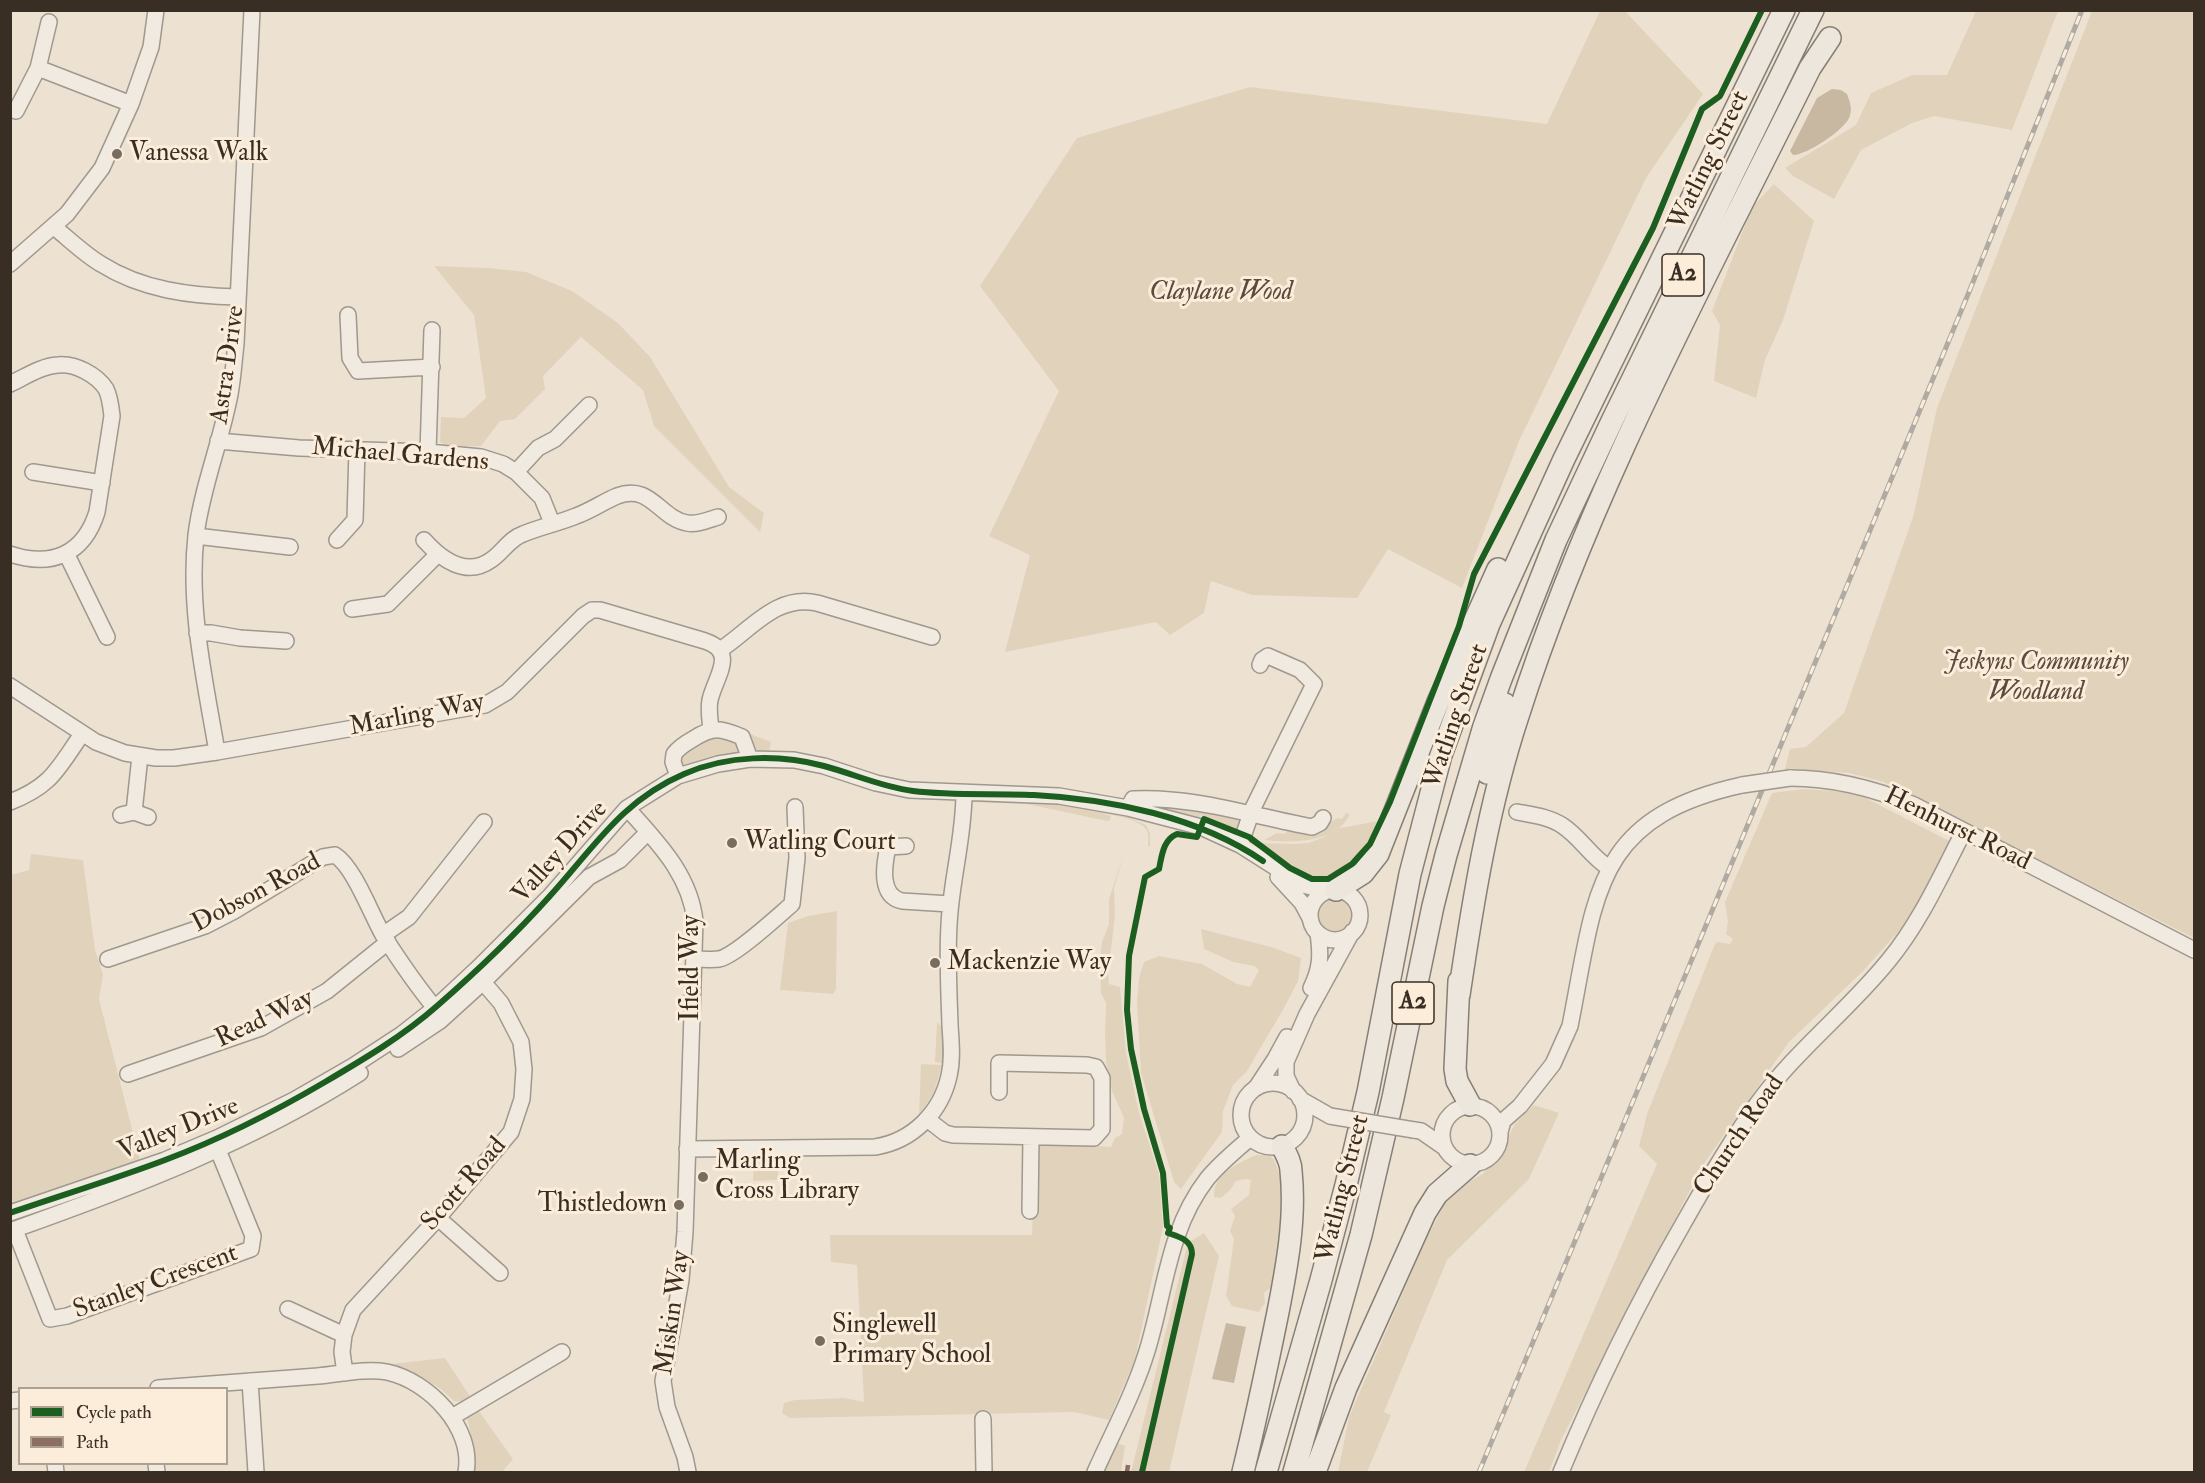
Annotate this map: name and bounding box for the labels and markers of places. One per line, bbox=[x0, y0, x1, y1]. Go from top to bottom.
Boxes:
place label: Vanessa Walk bbox=[129, 138, 268, 170]
marker: Vanessa Walk bbox=[110, 147, 124, 161]
place label: Watling Court bbox=[744, 827, 896, 859]
marker: Watling Court bbox=[725, 836, 739, 850]
place label: Mackenzie Way bbox=[947, 947, 1111, 979]
marker: Mackenzie Way bbox=[928, 956, 942, 970]
place label: Marling Cross Library bbox=[715, 1146, 859, 1208]
marker: Marling Cross Library bbox=[696, 1170, 710, 1184]
place label: Thistledown bbox=[538, 1189, 667, 1221]
marker: Thistledown bbox=[672, 1198, 686, 1212]
place label: Singlewell Primary School bbox=[832, 1310, 991, 1372]
marker: Singlewell Primary School bbox=[813, 1334, 827, 1348]

